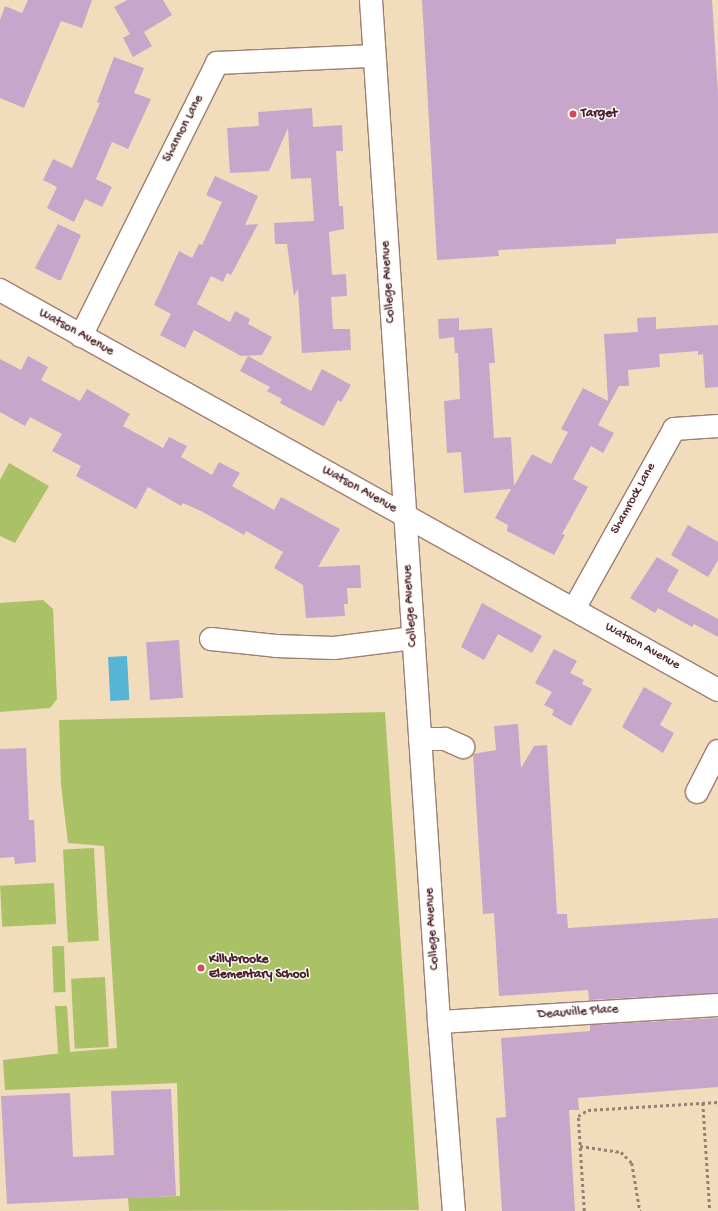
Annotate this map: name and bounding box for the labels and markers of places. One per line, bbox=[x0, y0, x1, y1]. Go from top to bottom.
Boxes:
place label: Target bbox=[581, 106, 617, 122]
marker: Target bbox=[568, 109, 578, 119]
place label: Killybrooke Elementary School bbox=[209, 953, 309, 984]
marker: Killybrooke Elementary School bbox=[196, 963, 206, 973]

